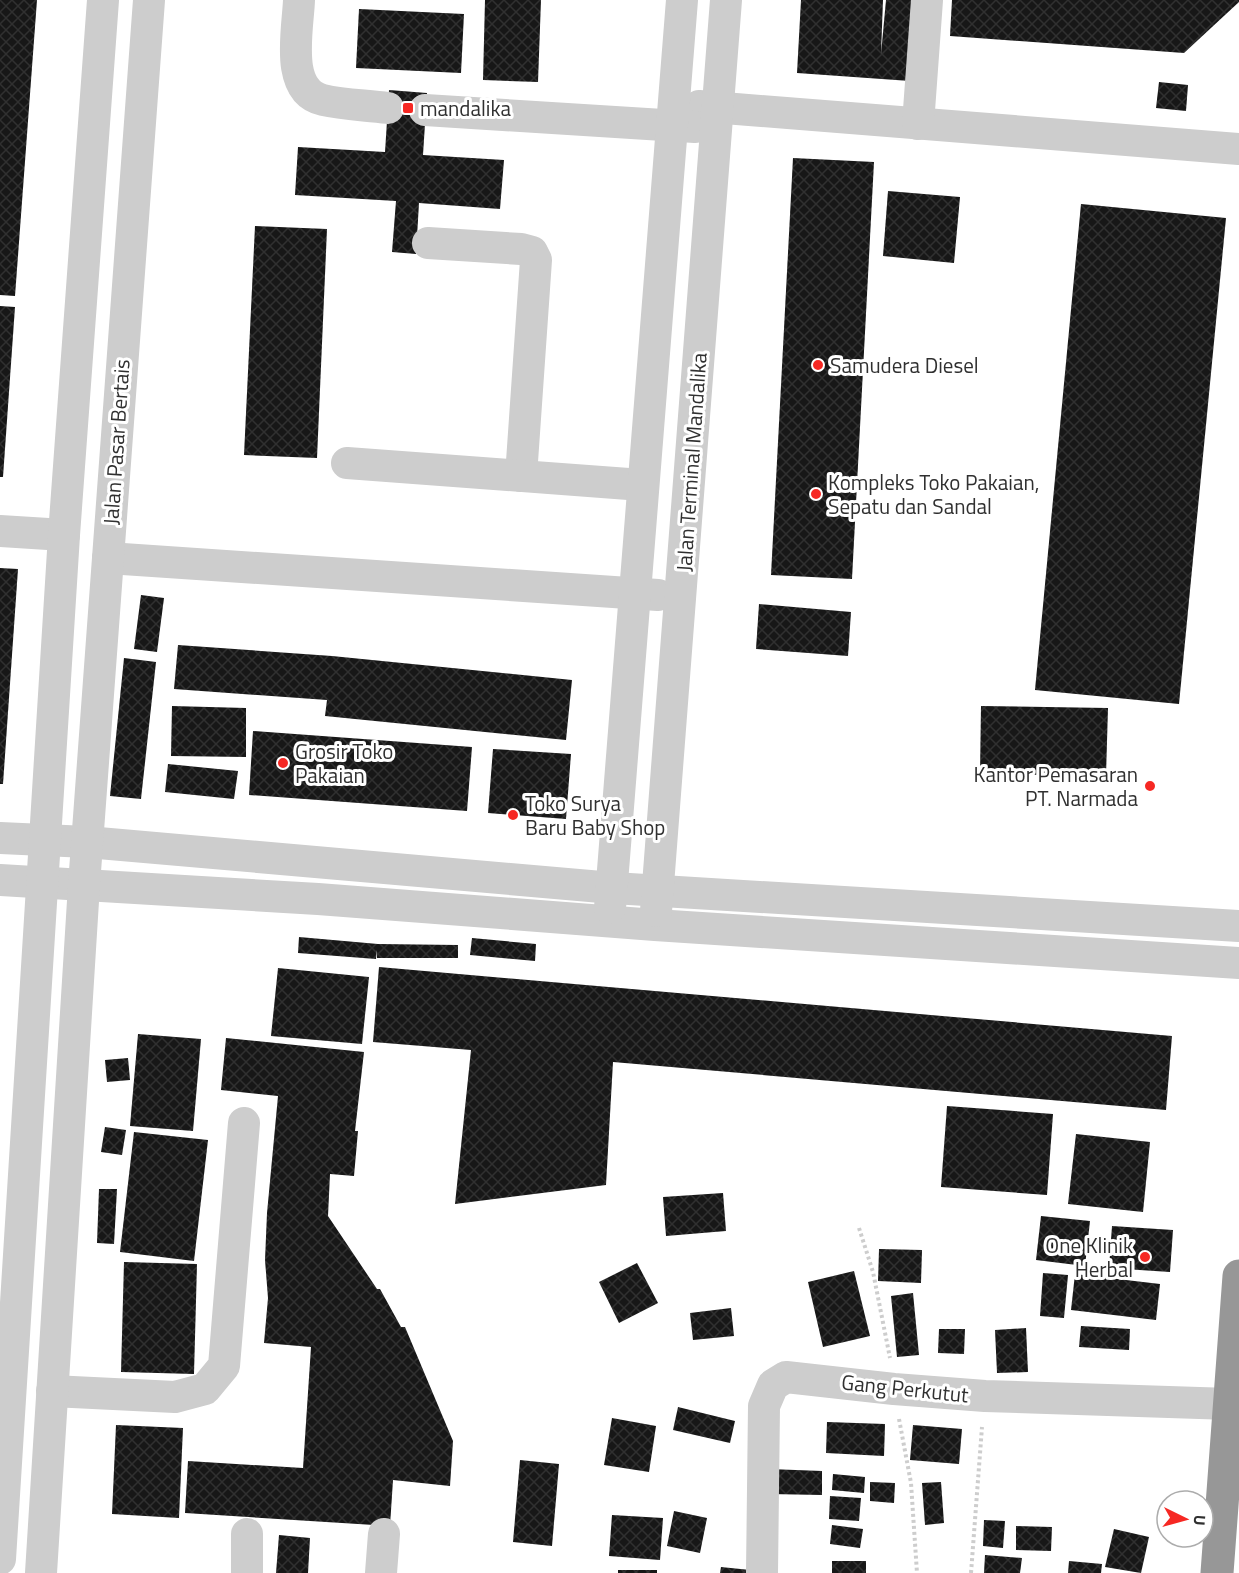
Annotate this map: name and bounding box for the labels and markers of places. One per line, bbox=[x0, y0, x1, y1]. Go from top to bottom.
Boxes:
place label: mandalika bbox=[420, 92, 511, 124]
marker: mandalika bbox=[401, 101, 415, 115]
place label: Samudera Diesel bbox=[830, 349, 979, 381]
marker: Samudera Diesel bbox=[811, 358, 825, 372]
place label: Kompleks Toko Pakaian, Sepatu dan Sandal bbox=[828, 466, 1039, 522]
marker: Kompleks Toko Pakaian, Sepatu dan Sandal bbox=[809, 487, 823, 501]
place label: Grosir Toko Pakaian bbox=[295, 735, 393, 791]
marker: Grosir Toko Pakaian bbox=[276, 756, 290, 770]
place label: Kantor Pemasaran PT. Narmada bbox=[974, 758, 1138, 814]
marker: Kantor Pemasaran PT. Narmada bbox=[1143, 779, 1157, 793]
place label: Toko Surya Baru Baby Shop bbox=[525, 787, 665, 843]
marker: Toko Surya Baru Baby Shop bbox=[506, 808, 520, 822]
place label: One Klinik Herbal bbox=[1045, 1229, 1133, 1285]
marker: One Klinik Herbal bbox=[1138, 1250, 1152, 1264]

